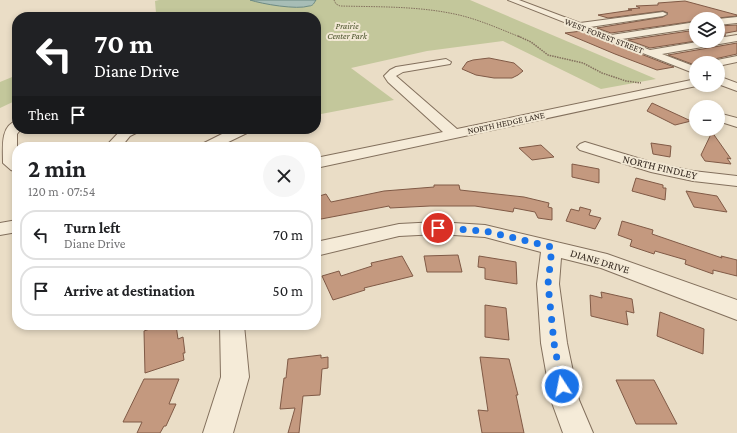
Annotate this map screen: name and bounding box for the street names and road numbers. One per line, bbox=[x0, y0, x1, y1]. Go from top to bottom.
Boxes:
street label: WEST FOREST STREET bbox=[563, 16, 645, 56]
street label: NORTH HEDGE LANE bbox=[466, 110, 546, 136]
street label: NORTH FINDLEY bbox=[622, 153, 699, 181]
street label: DIANE DRIVE bbox=[569, 246, 631, 276]

